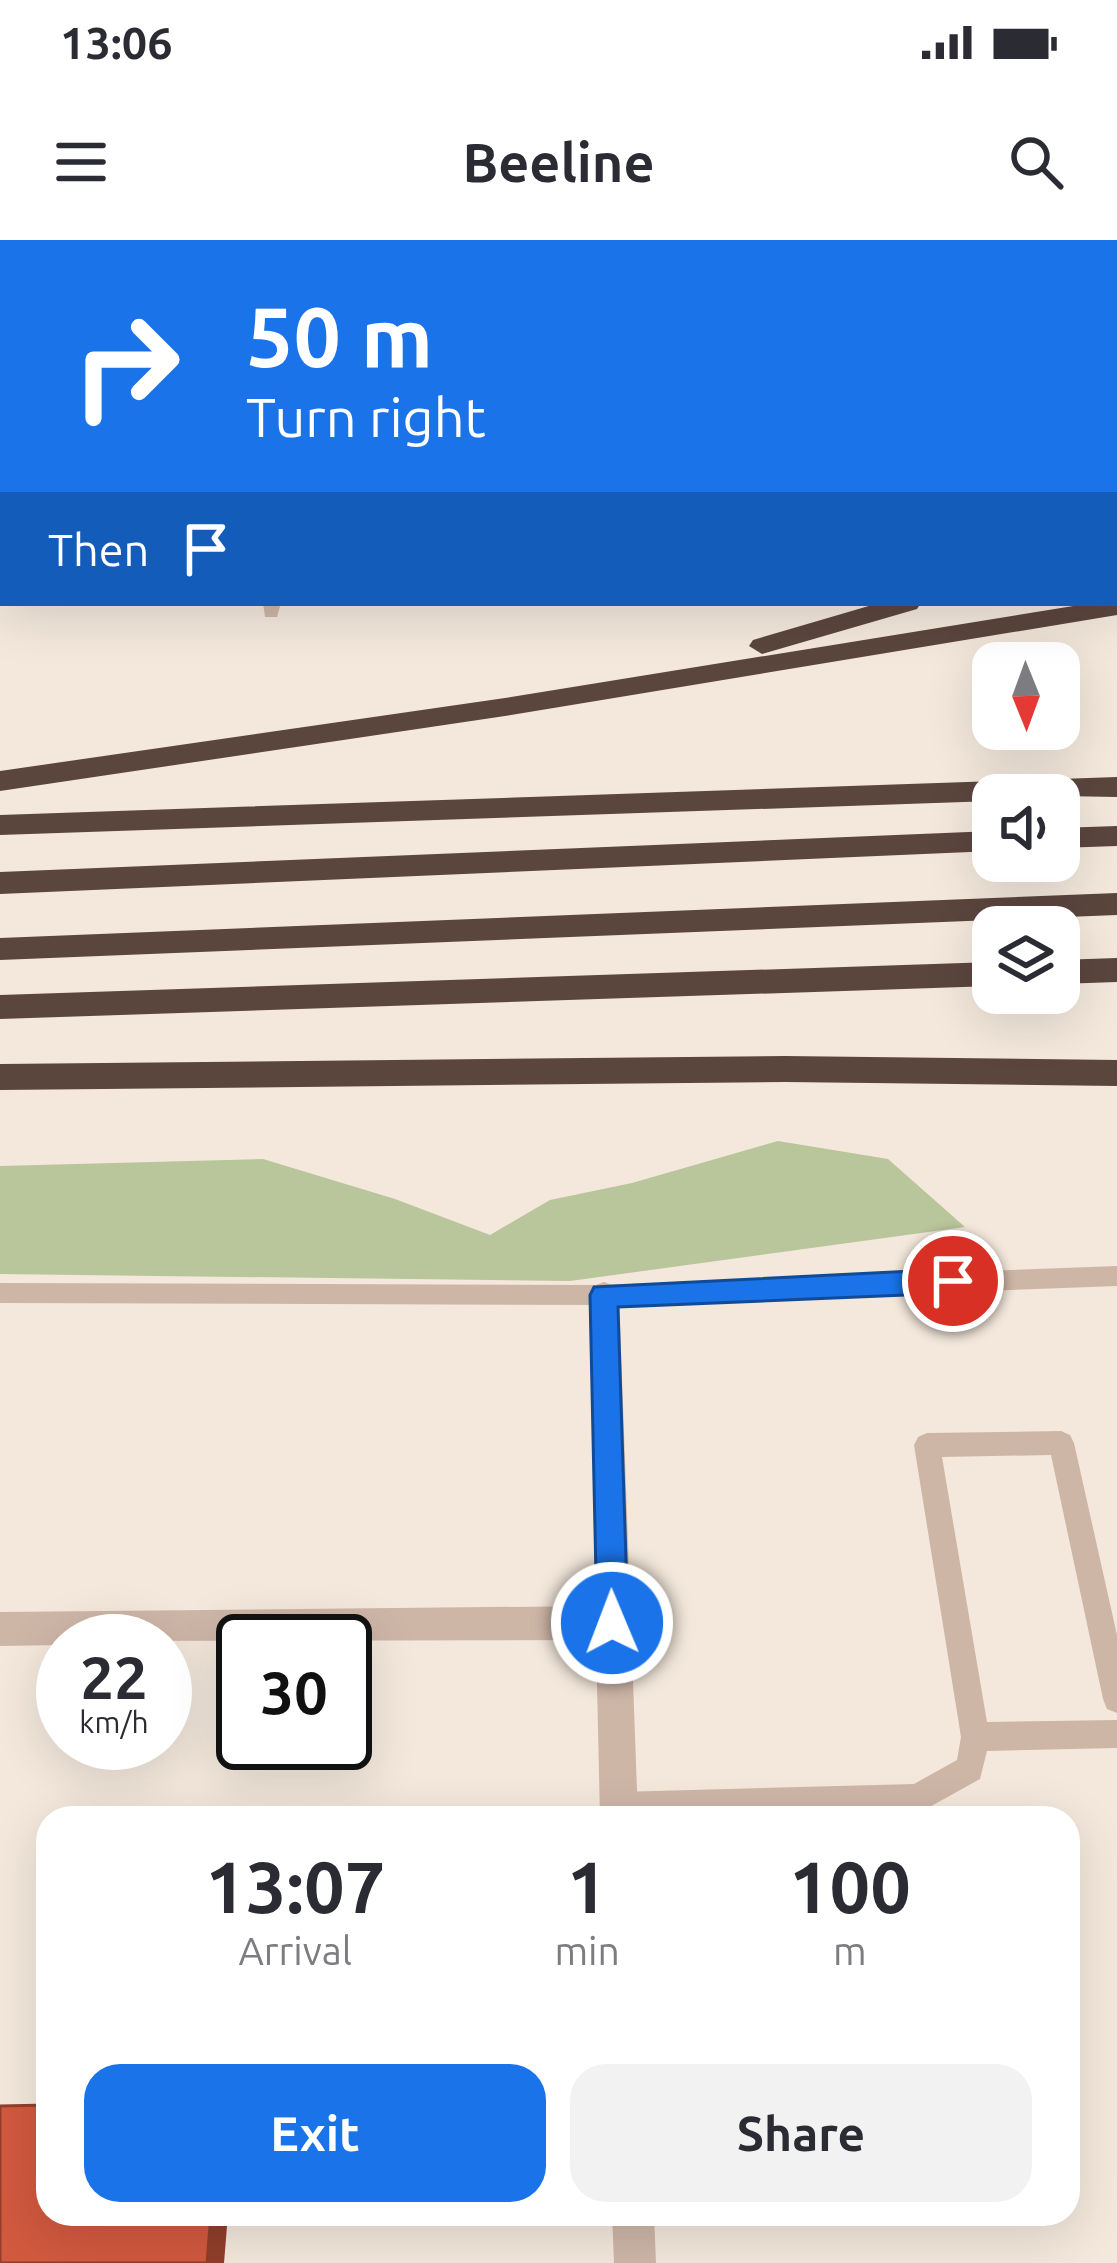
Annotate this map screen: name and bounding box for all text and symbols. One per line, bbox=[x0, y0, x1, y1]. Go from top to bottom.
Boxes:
text: 13:06 bbox=[60, 17, 173, 68]
icon: menu bbox=[48, 129, 114, 195]
icon: search bbox=[1003, 129, 1069, 195]
text: Beeline bbox=[462, 132, 655, 192]
icon: right bbox=[48, 288, 204, 444]
text: 50 m bbox=[246, 289, 433, 383]
text: Turn right bbox=[246, 387, 486, 447]
icon: arrive bbox=[173, 516, 239, 582]
text: Then bbox=[48, 524, 149, 575]
north arrow bbox=[972, 642, 1080, 750]
map controls bbox=[972, 642, 1080, 1014]
button: sound bbox=[972, 774, 1080, 882]
button: layers bbox=[972, 906, 1080, 1014]
pin bbox=[902, 1230, 1004, 1332]
icon: arrive bbox=[920, 1248, 986, 1314]
position arrow bbox=[549, 1560, 675, 1686]
speed limit sign: 30 bbox=[216, 1614, 372, 1770]
text: 22 bbox=[80, 1643, 148, 1710]
text: km/h bbox=[79, 1705, 149, 1739]
text: 13:07 bbox=[205, 1846, 385, 1927]
text: 1 bbox=[567, 1846, 607, 1927]
text: 100 bbox=[789, 1846, 911, 1927]
text: Arrival bbox=[238, 1929, 352, 1972]
text: min bbox=[554, 1929, 620, 1972]
text: m bbox=[833, 1929, 867, 1972]
button: Exit bbox=[84, 2064, 546, 2202]
button: Share bbox=[570, 2064, 1032, 2202]

